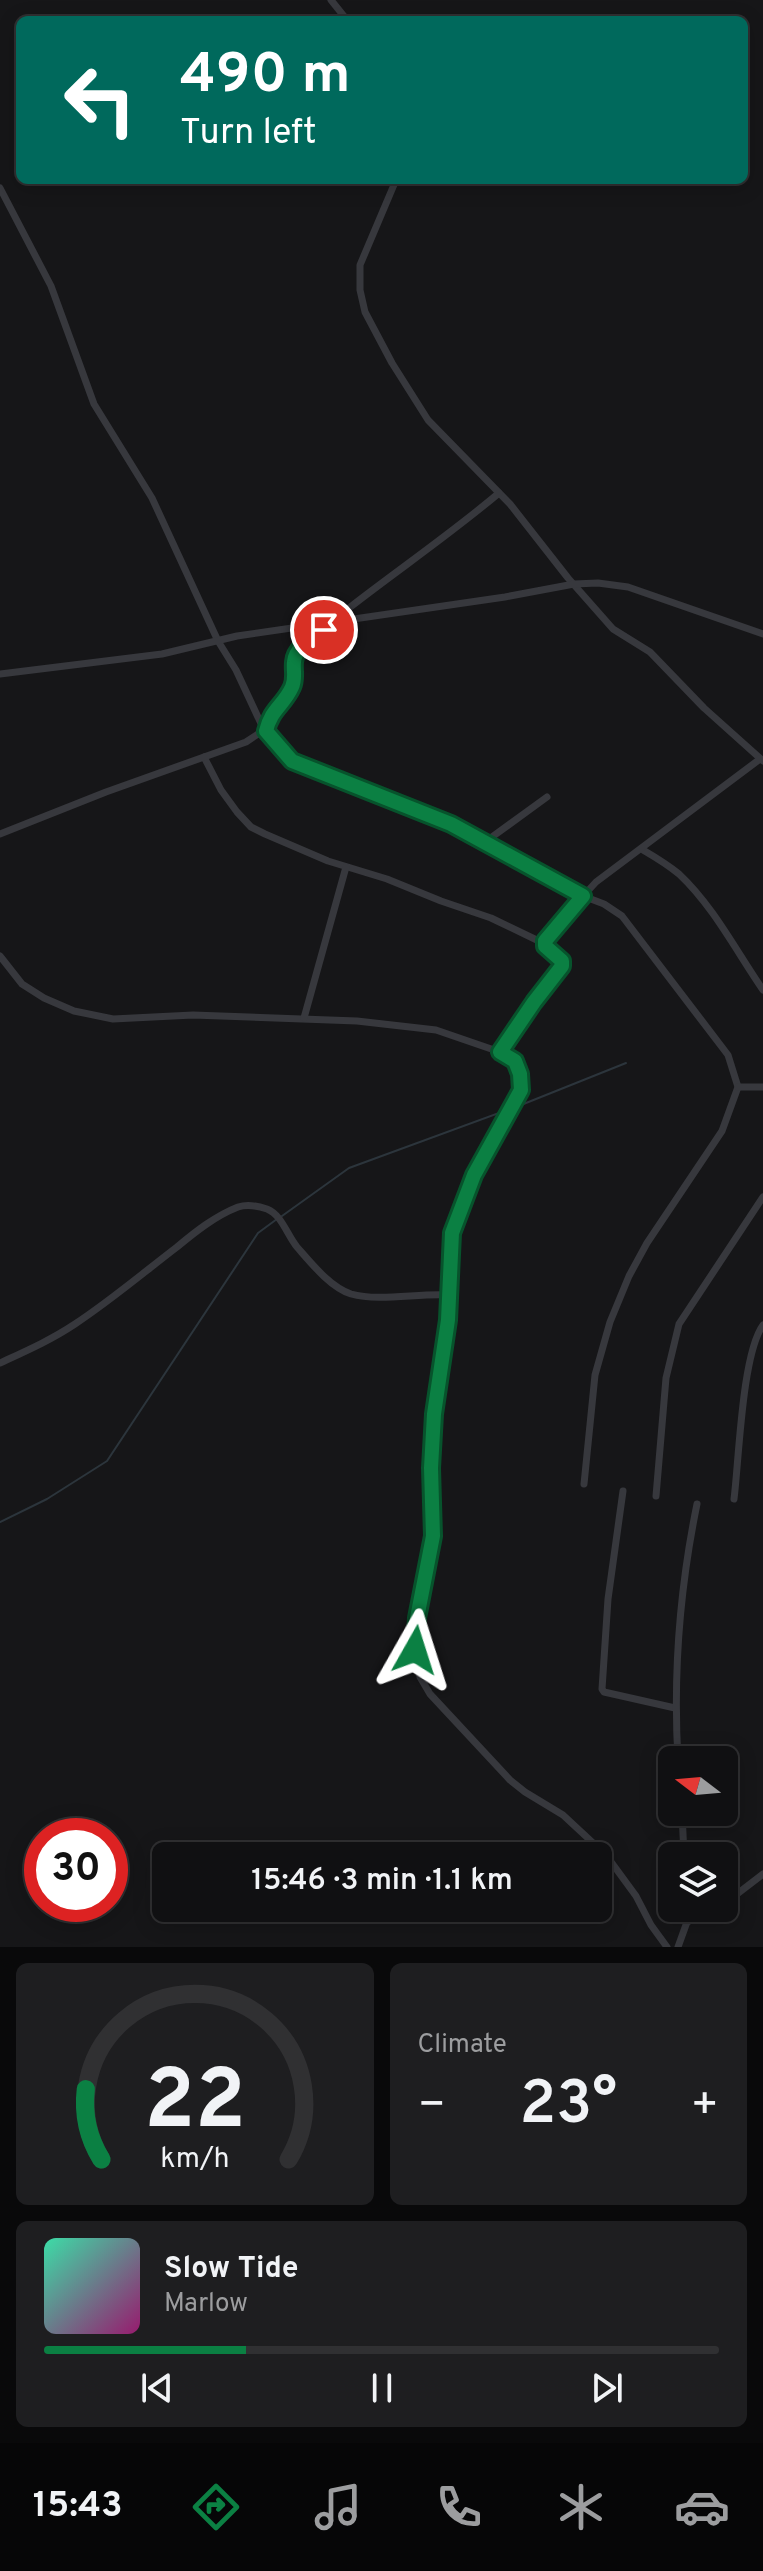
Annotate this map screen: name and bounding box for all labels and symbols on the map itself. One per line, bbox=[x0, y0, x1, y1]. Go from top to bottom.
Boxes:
pin bbox=[290, 596, 358, 664]
position arrow bbox=[373, 1608, 457, 1692]
north arrow bbox=[658, 1746, 738, 1826]
speed limit sign: 30 bbox=[24, 1818, 128, 1922]

